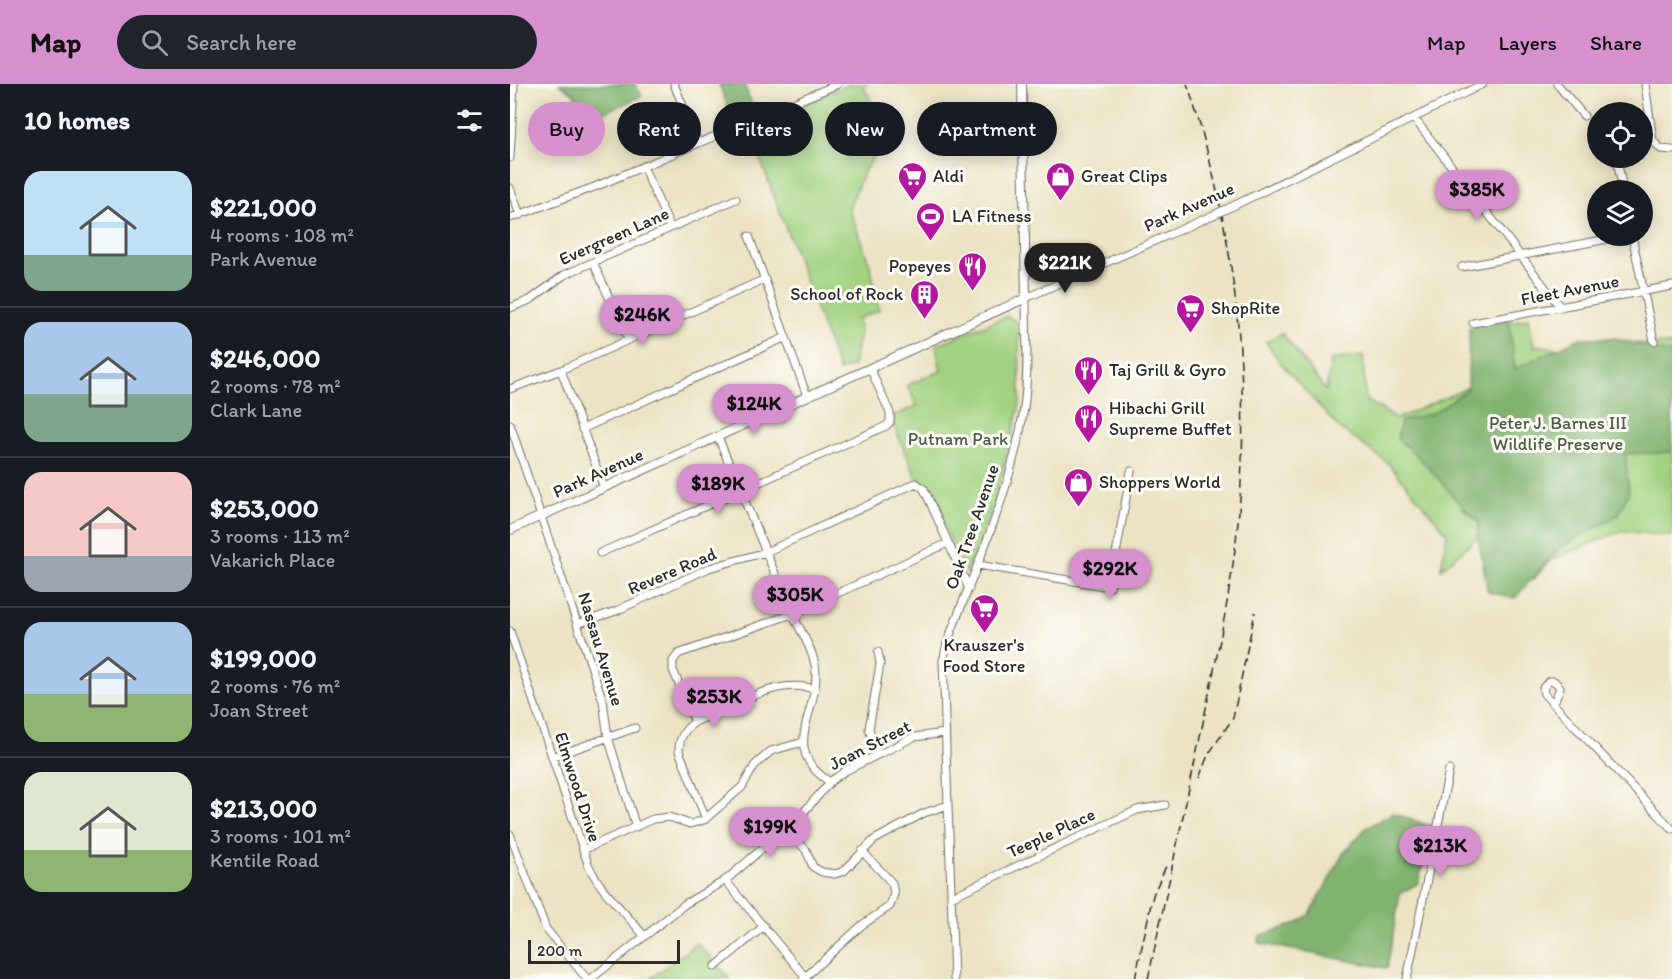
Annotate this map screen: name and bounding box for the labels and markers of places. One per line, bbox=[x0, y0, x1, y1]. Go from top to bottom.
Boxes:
supermarket icon: Aldi bbox=[896, 160, 928, 202]
shop icon: Great Clips bbox=[1044, 160, 1076, 202]
place label: Aldi bbox=[933, 165, 964, 187]
place label: Great Clips bbox=[1081, 165, 1168, 187]
pin: $385K bbox=[1435, 170, 1519, 221]
sports icon: LA Fitness bbox=[915, 200, 947, 242]
place label: LA Fitness bbox=[952, 205, 1032, 227]
pin: $221K bbox=[1023, 243, 1107, 294]
restaurant icon: Popeyes bbox=[956, 250, 988, 292]
place label: Popeyes bbox=[889, 255, 951, 277]
building icon: School of Rock bbox=[908, 278, 940, 320]
place label: School of Rock bbox=[790, 283, 904, 305]
supermarket icon: ShopRite bbox=[1174, 292, 1206, 334]
pin: $246K bbox=[600, 295, 684, 346]
place label: ShopRite bbox=[1211, 297, 1280, 319]
restaurant icon: Taj Grill & Gyro bbox=[1072, 354, 1104, 396]
place label: Taj Grill & Gyro bbox=[1109, 359, 1226, 381]
pin: $124K bbox=[712, 384, 796, 435]
place label: Hibachi Grill Supreme Buffet bbox=[1109, 397, 1232, 440]
restaurant icon: Hibachi Grill Supreme Buffet bbox=[1072, 402, 1104, 444]
pin: $189K bbox=[676, 464, 760, 515]
shop icon: Shoppers World bbox=[1062, 466, 1094, 508]
place label: Shoppers World bbox=[1099, 471, 1221, 493]
pin: $292K bbox=[1068, 549, 1152, 600]
pin: $305K bbox=[753, 575, 837, 626]
supermarket icon: Krauszer's Food Store bbox=[968, 592, 1000, 634]
place label: Krauszer's Food Store bbox=[943, 634, 1025, 677]
pin: $253K bbox=[672, 677, 756, 728]
pin: $199K bbox=[728, 807, 812, 858]
pin: $213K bbox=[1398, 826, 1482, 877]

